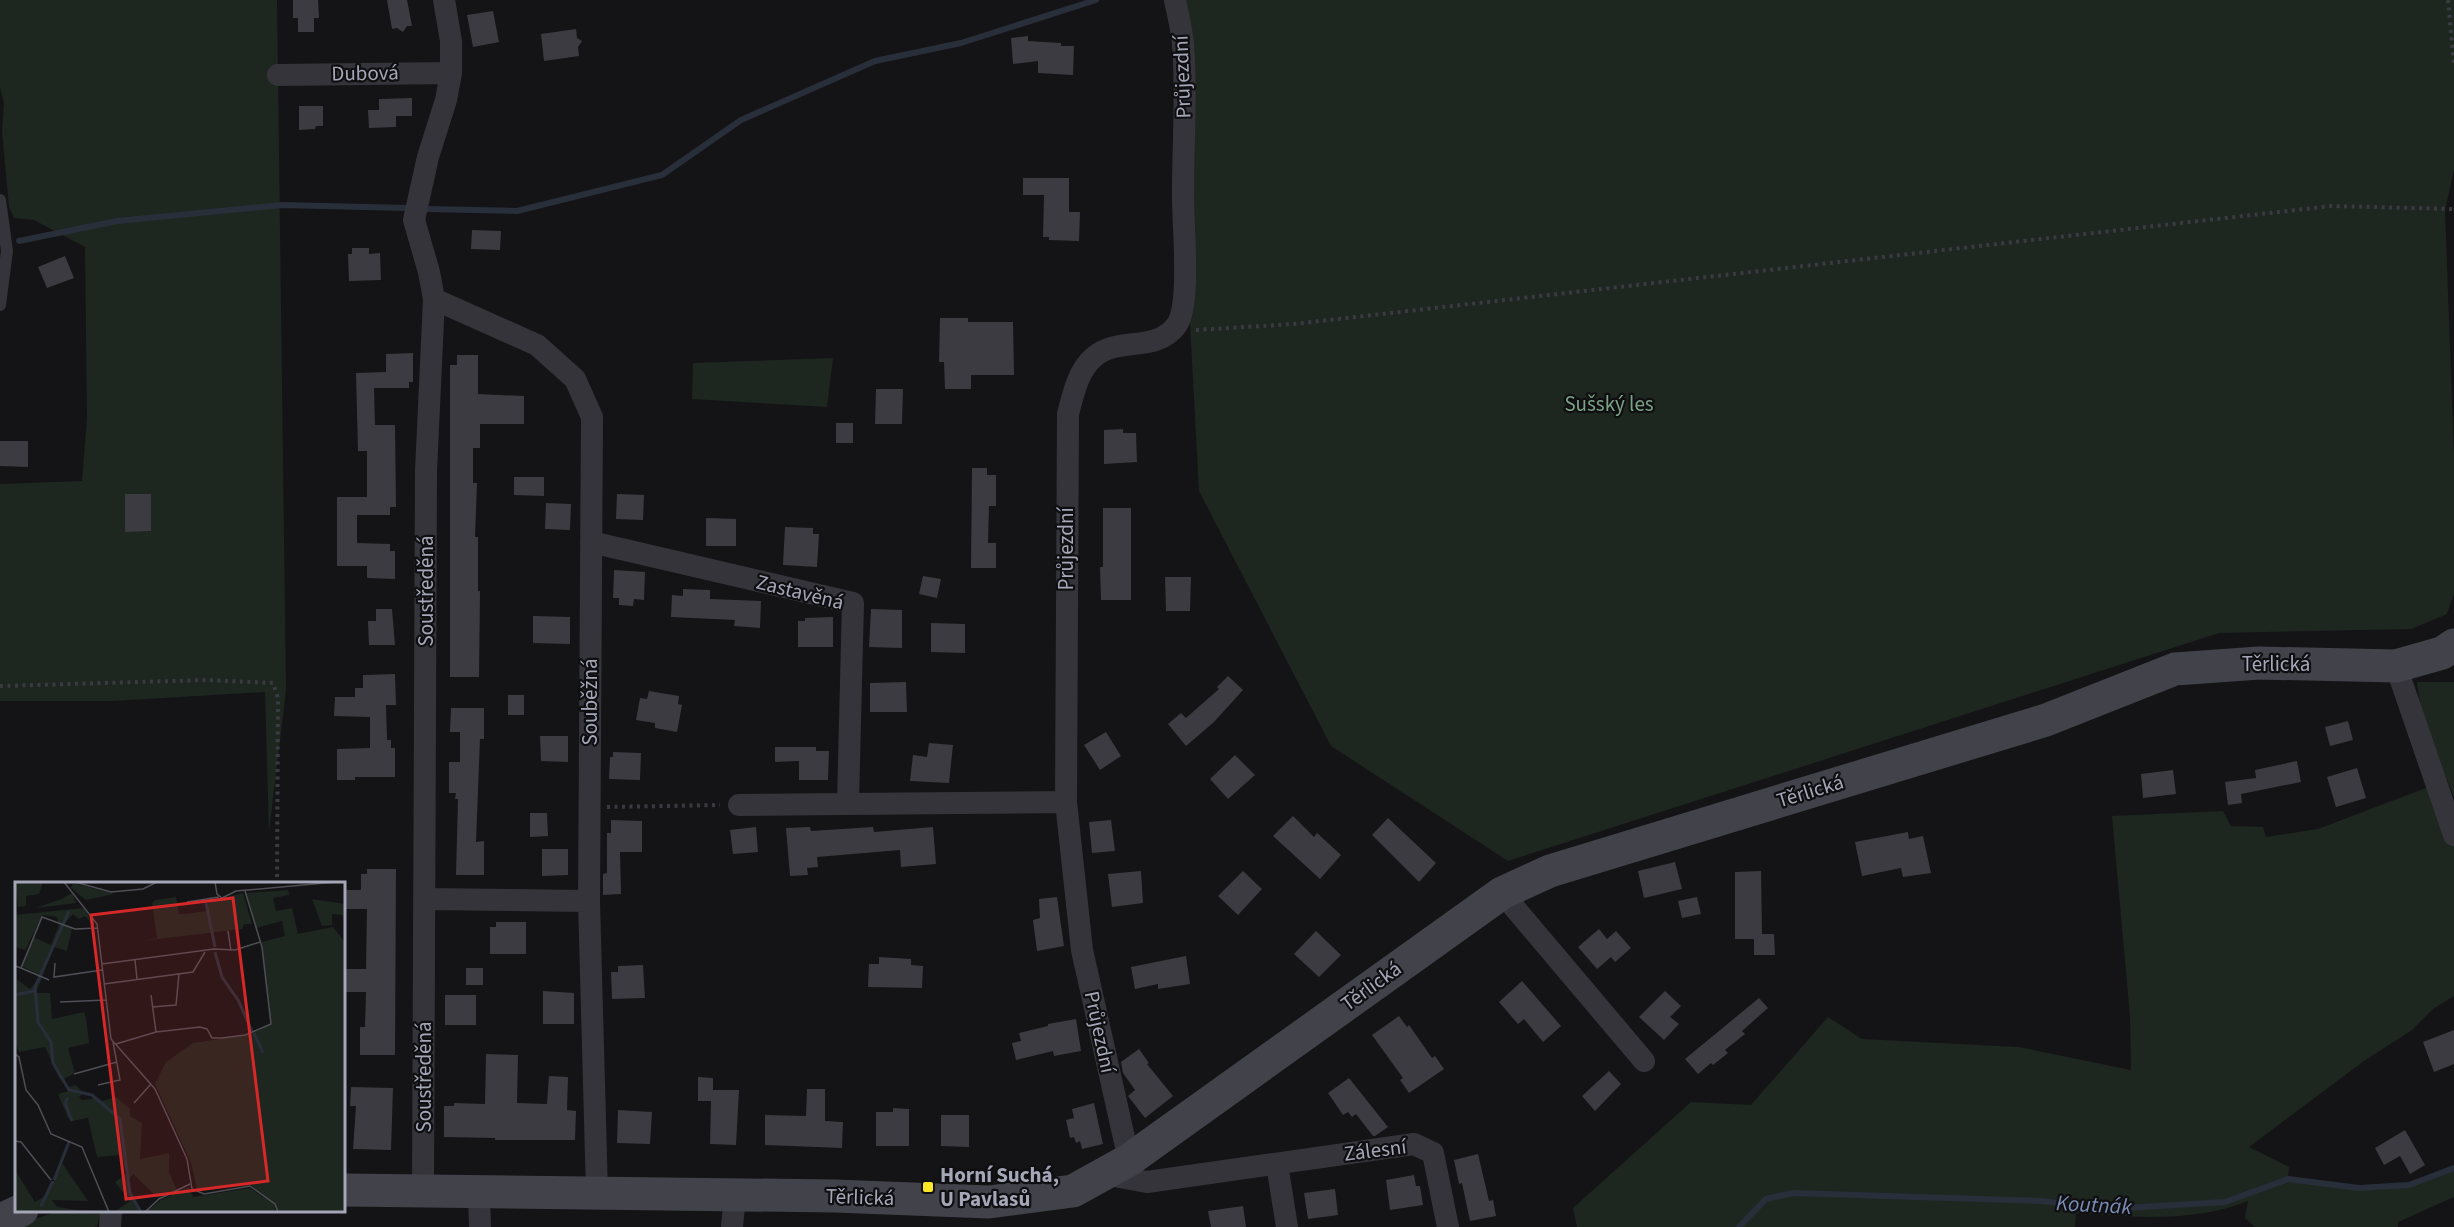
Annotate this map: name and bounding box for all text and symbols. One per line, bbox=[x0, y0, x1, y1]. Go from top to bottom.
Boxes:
street label: Průjezdní bbox=[1166, 34, 1198, 119]
street label: Dubová bbox=[331, 57, 399, 89]
park label: Sušský les bbox=[1564, 389, 1654, 419]
street label: Průjezdní bbox=[1051, 507, 1081, 591]
street label: Soustředěná bbox=[411, 535, 441, 647]
street label: Zastavěná bbox=[753, 567, 847, 617]
street label: Těrlická bbox=[2242, 649, 2310, 679]
street label: Souběžná bbox=[575, 658, 605, 746]
street label: Těrlická bbox=[1773, 767, 1847, 815]
inset map bbox=[15, 882, 345, 1212]
street label: Těrlická bbox=[1334, 954, 1408, 1018]
street label: Průjezdní bbox=[1077, 988, 1123, 1077]
street label: Soustředěná bbox=[409, 1021, 439, 1133]
street label: Zálesní bbox=[1342, 1131, 1409, 1169]
place label: Horní Suchá, U Pavlasů bbox=[940, 1160, 1059, 1214]
marker: Horní Suchá, U Pavlasů bbox=[921, 1180, 935, 1194]
street label: Těrlická bbox=[825, 1181, 895, 1213]
water label: Koutnák bbox=[2055, 1187, 2133, 1223]

